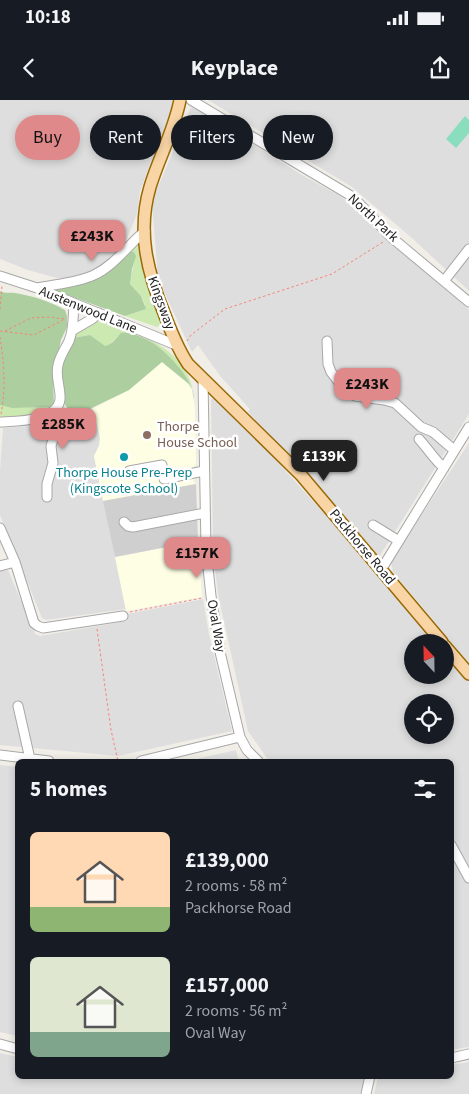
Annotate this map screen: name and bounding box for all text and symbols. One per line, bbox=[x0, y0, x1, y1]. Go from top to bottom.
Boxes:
text: 10:18 bbox=[25, 4, 71, 31]
text: Keyplace bbox=[191, 52, 278, 84]
icon: back bbox=[15, 54, 43, 82]
icon: share bbox=[426, 54, 454, 82]
chip: Buy bbox=[15, 115, 80, 160]
chip: Rent bbox=[90, 115, 161, 160]
chip: Filters bbox=[171, 115, 253, 160]
chip: New bbox=[263, 115, 333, 160]
street label: North Park bbox=[343, 189, 403, 247]
pin: £243K bbox=[57, 220, 127, 262]
text: £243K bbox=[70, 225, 114, 247]
street label: Kingsway bbox=[142, 273, 180, 333]
street label: Austenwood Lane bbox=[36, 281, 140, 339]
pin: £243K bbox=[332, 368, 402, 410]
text: £243K bbox=[345, 373, 389, 395]
pin: £285K bbox=[28, 408, 98, 450]
text: £285K bbox=[41, 413, 85, 435]
place label: Thorpe House School bbox=[157, 417, 238, 453]
marker: Thorpe House School bbox=[141, 429, 153, 441]
pin: £139K bbox=[289, 440, 359, 482]
text: £139K bbox=[302, 445, 346, 467]
marker: Thorpe House Pre-Prep (Kingscote School) bbox=[118, 451, 130, 463]
place label: Thorpe House Pre-Prep (Kingscote School) bbox=[56, 463, 192, 499]
street label: Packhorse Road bbox=[324, 505, 400, 589]
pin: £157K bbox=[162, 536, 232, 579]
text: £157K bbox=[175, 542, 219, 564]
street label: Oval Way bbox=[202, 598, 231, 654]
north arrow bbox=[404, 634, 454, 684]
map controls bbox=[404, 634, 454, 744]
button: locate bbox=[404, 694, 454, 744]
text: 5 homes bbox=[30, 774, 107, 804]
icon: filters bbox=[411, 775, 439, 803]
text: £139,000 bbox=[185, 845, 269, 875]
icon: home bbox=[70, 852, 130, 912]
text: 2 rooms · 58 m² bbox=[185, 875, 287, 897]
text: Packhorse Road bbox=[185, 897, 292, 919]
text: £157,000 bbox=[185, 970, 269, 1000]
icon: home bbox=[70, 977, 130, 1037]
text: 2 rooms · 56 m² bbox=[185, 1000, 287, 1022]
text: Oval Way bbox=[185, 1022, 246, 1044]

